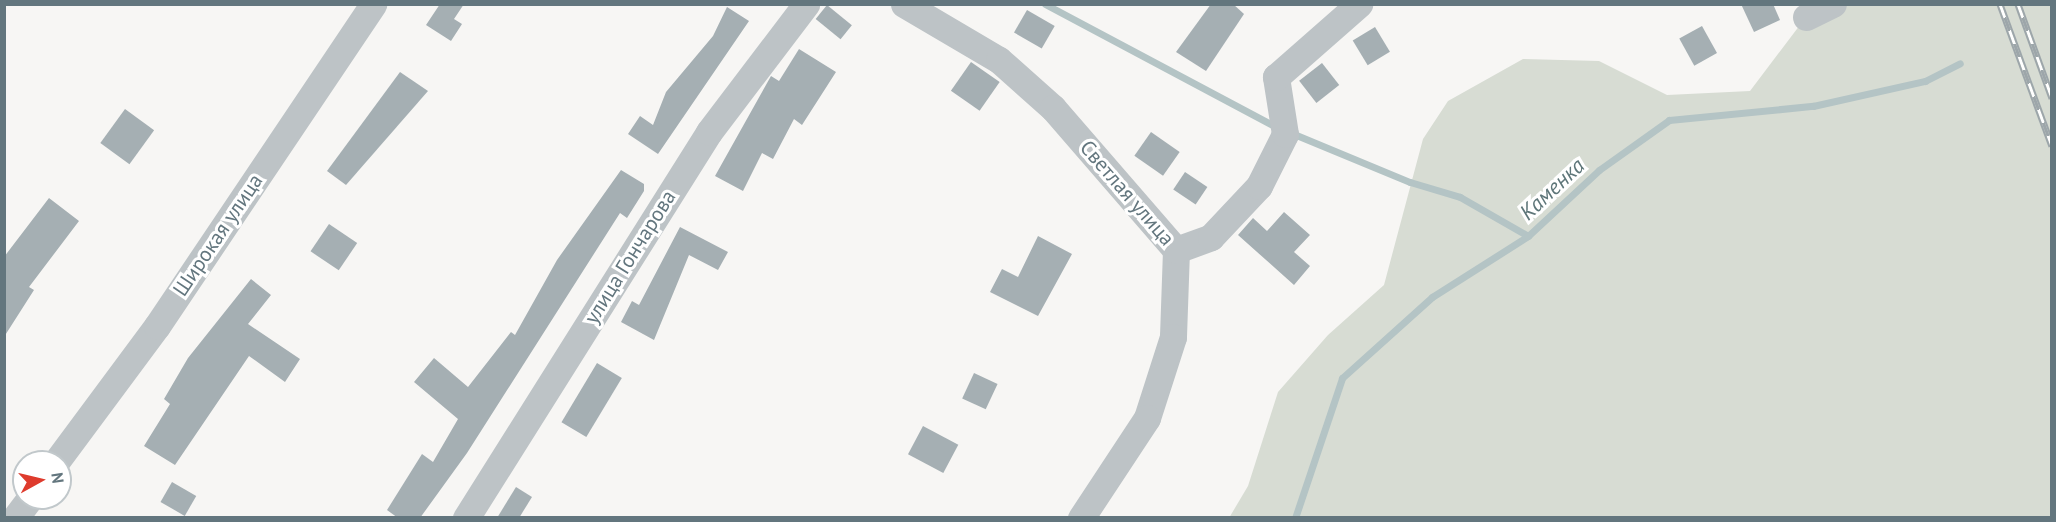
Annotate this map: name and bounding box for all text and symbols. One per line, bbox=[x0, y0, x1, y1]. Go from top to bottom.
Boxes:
street label: Светлая улица bbox=[1074, 135, 1180, 251]
water label: Каменка bbox=[1514, 153, 1590, 225]
street label: Широкая улица bbox=[168, 169, 268, 301]
street label: улица Гончарова bbox=[579, 186, 681, 328]
north arrow bbox=[12, 450, 72, 510]
text: N bbox=[47, 471, 68, 484]

